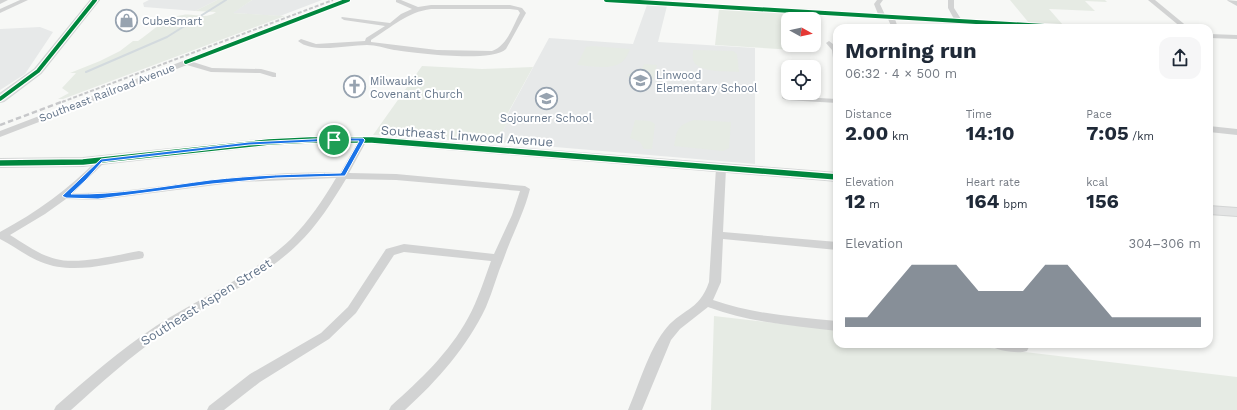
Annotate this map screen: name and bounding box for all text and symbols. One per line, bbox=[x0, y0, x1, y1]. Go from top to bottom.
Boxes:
shop icon: CubeSmart bbox=[113, 8, 139, 34]
north arrow bbox=[781, 12, 821, 52]
map controls bbox=[781, 12, 821, 100]
place label: CubeSmart bbox=[142, 15, 202, 28]
button: share bbox=[1159, 37, 1201, 79]
text: Morning run bbox=[845, 38, 977, 63]
button: locate bbox=[781, 60, 821, 100]
street label: Southeast Railroad Avenue bbox=[37, 61, 177, 125]
text: 06:32 · 4 × 500 m bbox=[845, 66, 957, 81]
school or university icon: Linwood Elementary School bbox=[627, 68, 653, 94]
place label: Linwood Elementary School bbox=[656, 69, 758, 95]
church icon: Milwaukie Covenant Church bbox=[342, 74, 368, 100]
place label: Milwaukie Covenant Church bbox=[370, 75, 463, 101]
school or university icon: Sojourner School bbox=[533, 85, 559, 111]
text: Distance bbox=[845, 108, 892, 121]
text: Time bbox=[966, 108, 992, 121]
text: Pace bbox=[1086, 108, 1112, 121]
place label: Sojourner School bbox=[500, 112, 593, 125]
text: 2.00 bbox=[845, 121, 888, 145]
text: 14:10 bbox=[966, 121, 1015, 145]
text: 7:05 bbox=[1086, 121, 1129, 145]
street label: Southeast Linwood Avenue bbox=[380, 122, 554, 150]
pin bbox=[317, 123, 351, 157]
icon: arrive bbox=[323, 129, 345, 151]
text: km bbox=[888, 130, 909, 143]
text: /km bbox=[1129, 130, 1154, 143]
text: Elevation bbox=[845, 176, 894, 189]
text: Heart rate bbox=[966, 176, 1020, 189]
text: kcal bbox=[1086, 176, 1108, 189]
text: 12 bbox=[845, 189, 866, 213]
text: 164 bbox=[966, 189, 1000, 213]
text: 156 bbox=[1086, 189, 1119, 213]
text: m bbox=[866, 198, 880, 211]
text: bpm bbox=[1000, 198, 1028, 211]
text: Elevation bbox=[845, 236, 903, 251]
text: 304–306 m bbox=[1129, 236, 1201, 251]
street label: Southeast Aspen Street bbox=[138, 255, 275, 348]

